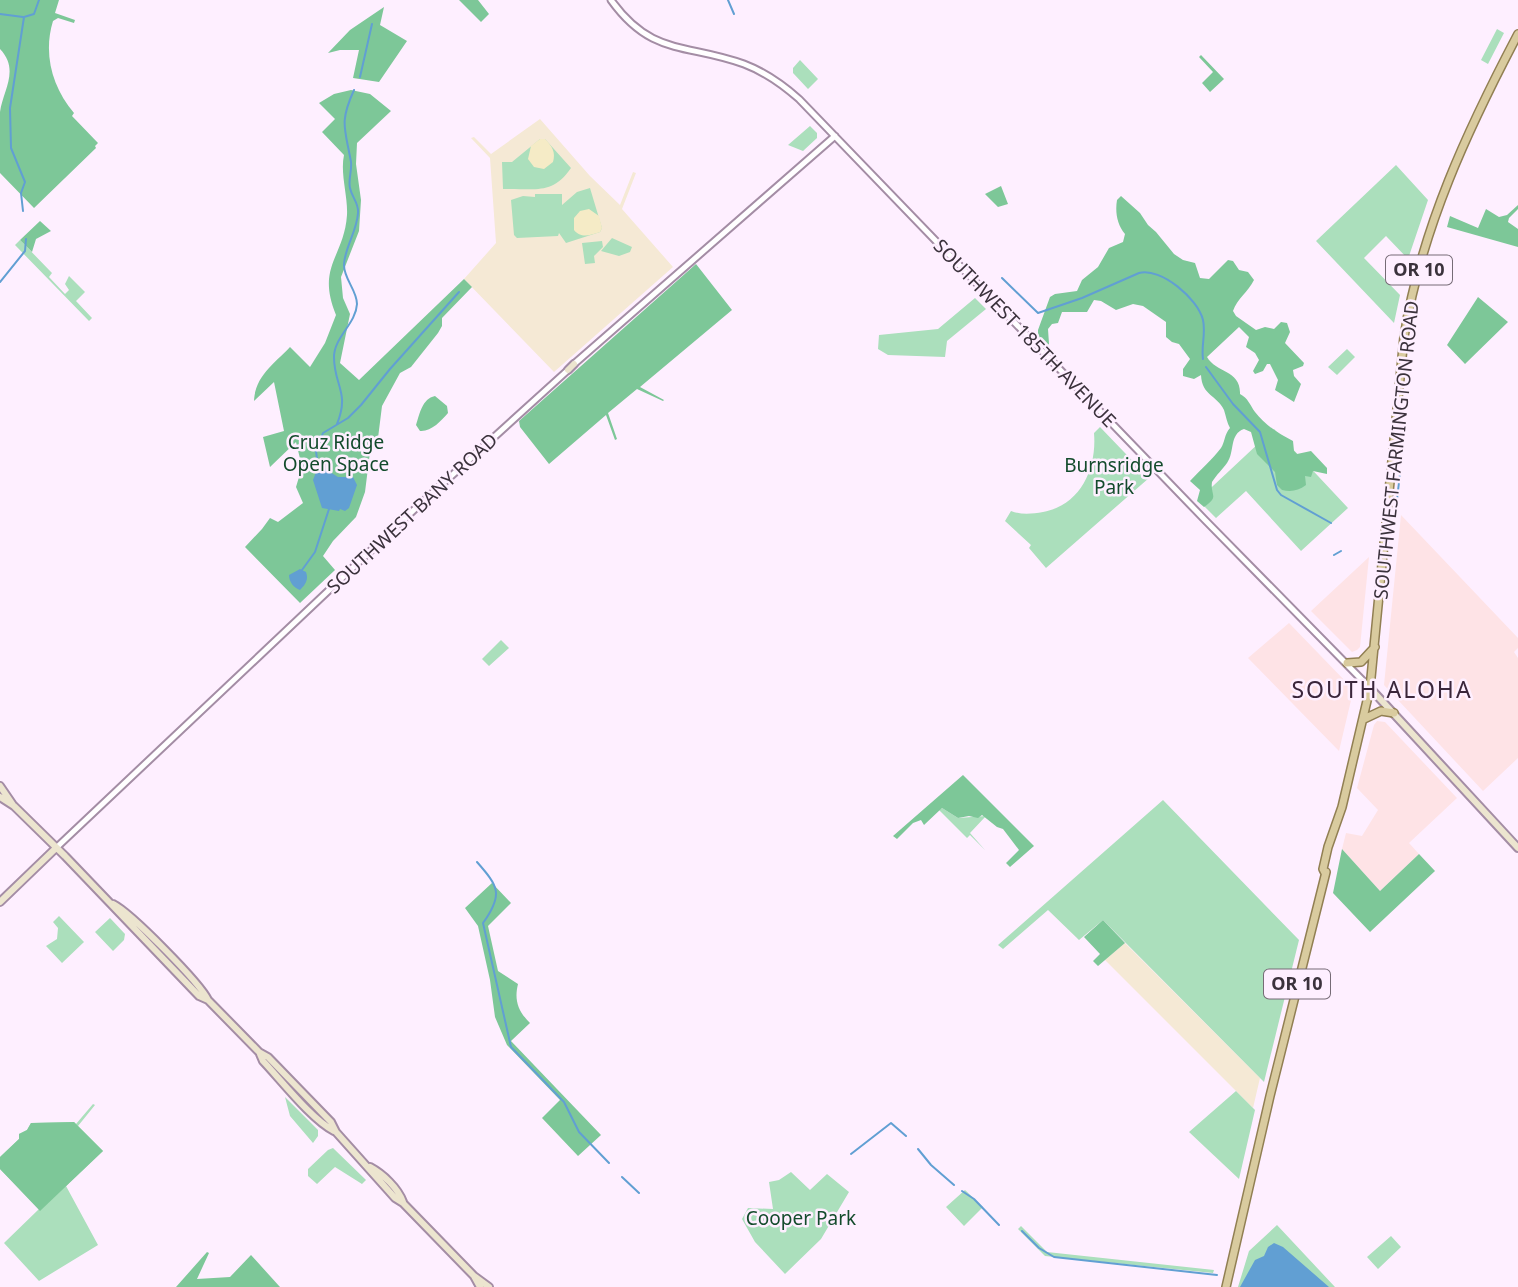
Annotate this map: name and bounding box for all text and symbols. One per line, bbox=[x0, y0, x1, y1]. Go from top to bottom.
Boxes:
street label: SOUTHWEST 185TH AVENUE bbox=[928, 233, 1122, 433]
road number: OR 10 bbox=[1386, 256, 1452, 284]
street label: SOUTHWEST FARMINGTON ROAD bbox=[1367, 299, 1425, 601]
street label: SOUTHWEST BANY ROAD bbox=[321, 427, 503, 599]
park label: Cruz Ridge Open Space bbox=[283, 429, 389, 477]
park label: Burnsridge Park bbox=[1064, 452, 1164, 500]
district label: SOUTH ALOHA bbox=[1291, 673, 1473, 705]
road number: OR 10 bbox=[1264, 970, 1330, 999]
park label: Cooper Park bbox=[746, 1205, 856, 1231]

